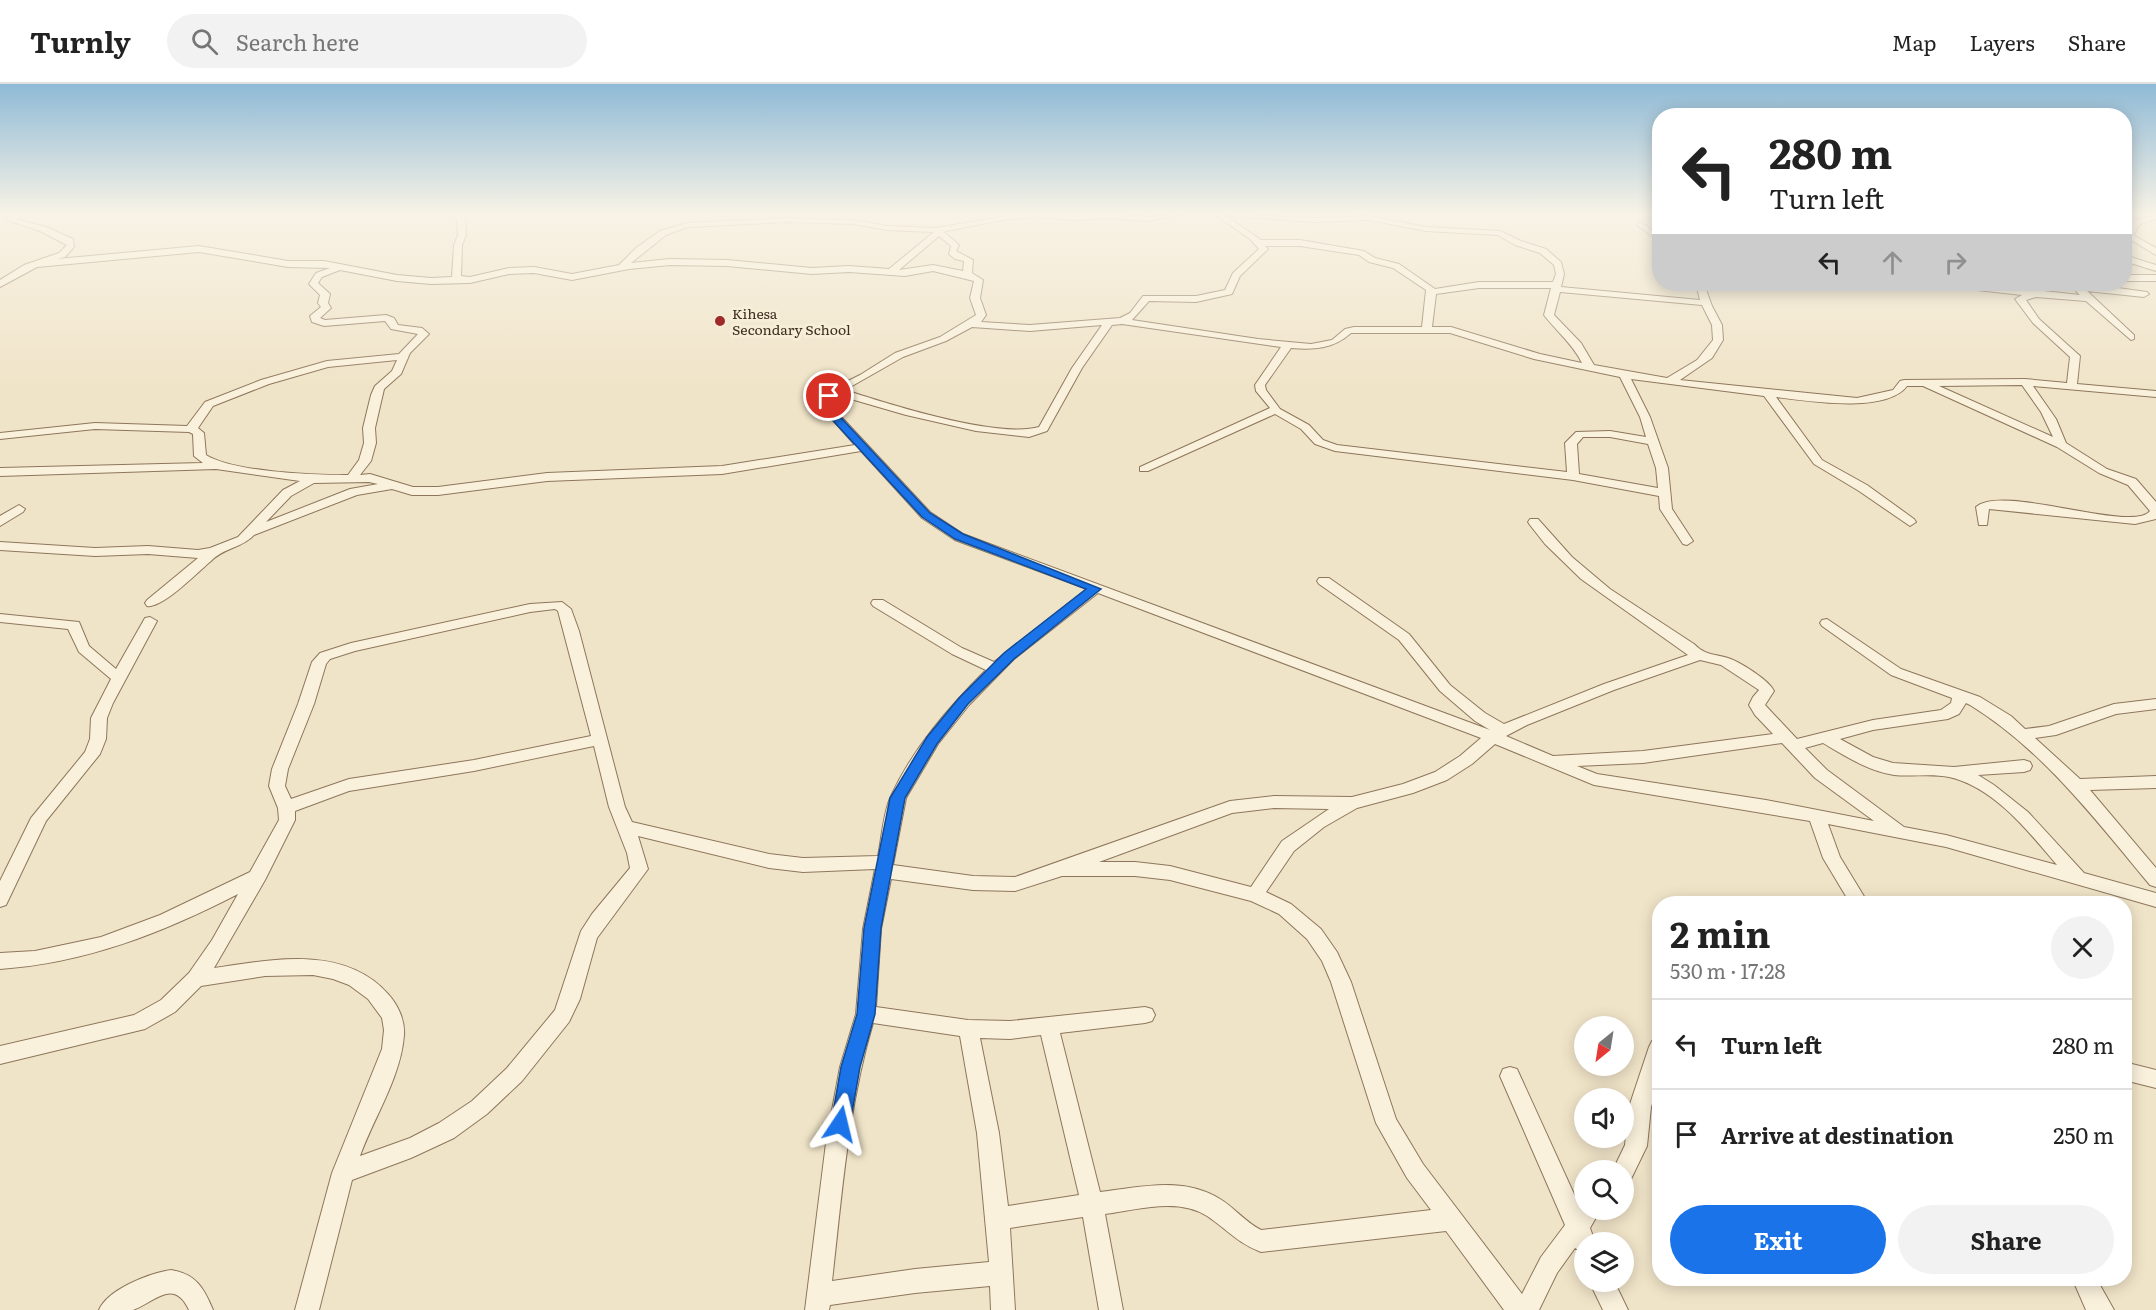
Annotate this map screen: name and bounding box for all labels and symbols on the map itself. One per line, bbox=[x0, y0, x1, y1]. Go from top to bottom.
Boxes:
place label: Kihesa Secondary School bbox=[732, 303, 851, 339]
marker: Kihesa Secondary School bbox=[713, 314, 727, 328]
pin bbox=[803, 370, 854, 421]
north arrow bbox=[1574, 1016, 1634, 1076]
position arrow bbox=[808, 1092, 872, 1156]

